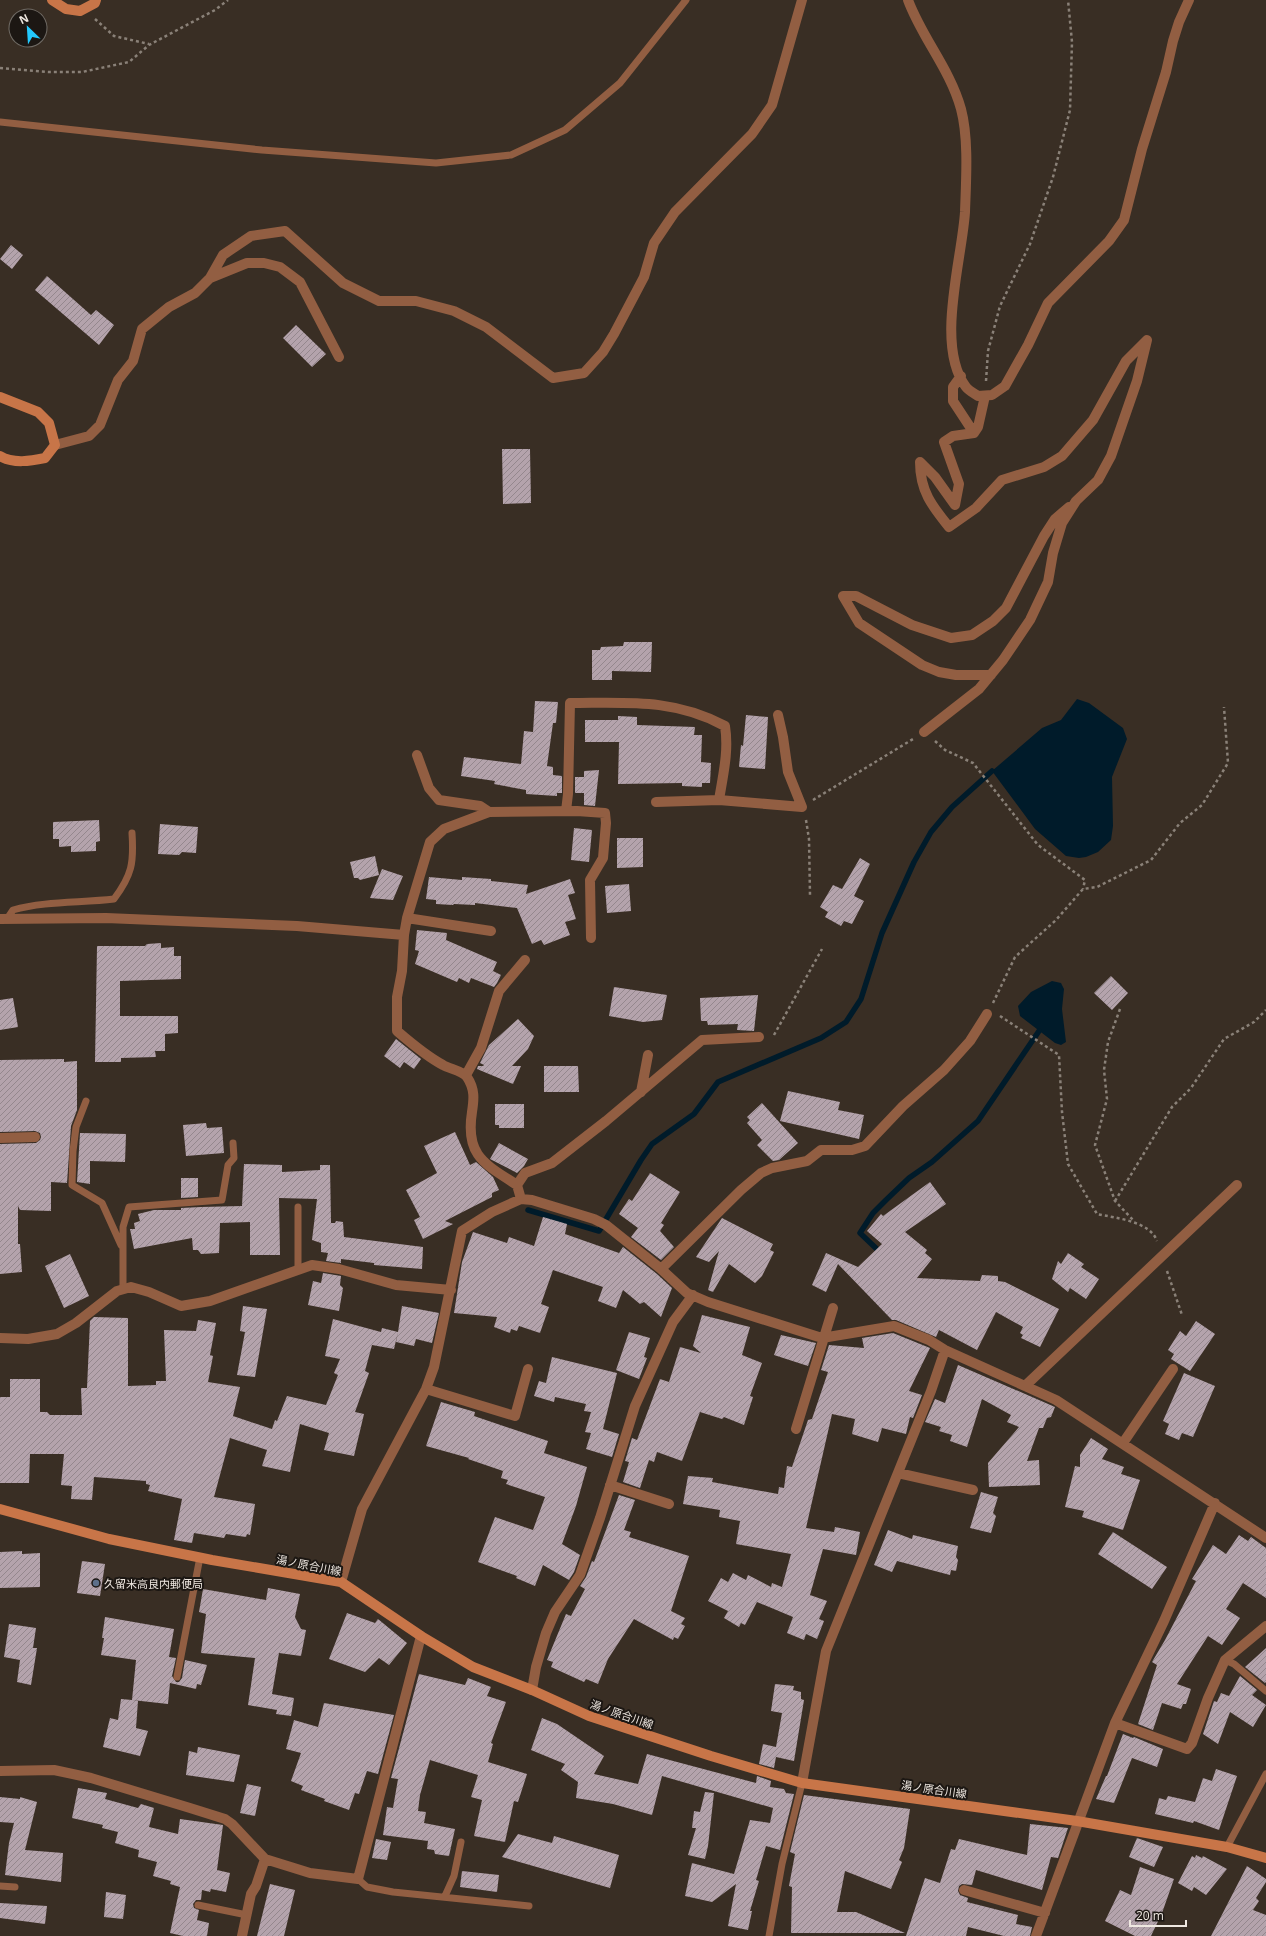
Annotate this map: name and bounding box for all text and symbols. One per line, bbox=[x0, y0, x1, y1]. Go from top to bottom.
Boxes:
north arrow bbox=[8, 8, 48, 48]
text: N bbox=[16, 10, 31, 27]
street label: 湯ノ原合川線 bbox=[275, 1551, 343, 1579]
place label: 久留米高良内郵便局 bbox=[104, 1576, 203, 1591]
marker: 久留米高良内郵便局 bbox=[91, 1578, 101, 1588]
street label: 湯ノ原合川線 bbox=[588, 1696, 656, 1732]
street label: 湯ノ原合川線 bbox=[900, 1777, 968, 1801]
scale bar bbox=[1130, 1902, 1186, 1928]
text: 20 m bbox=[1136, 1907, 1164, 1924]

